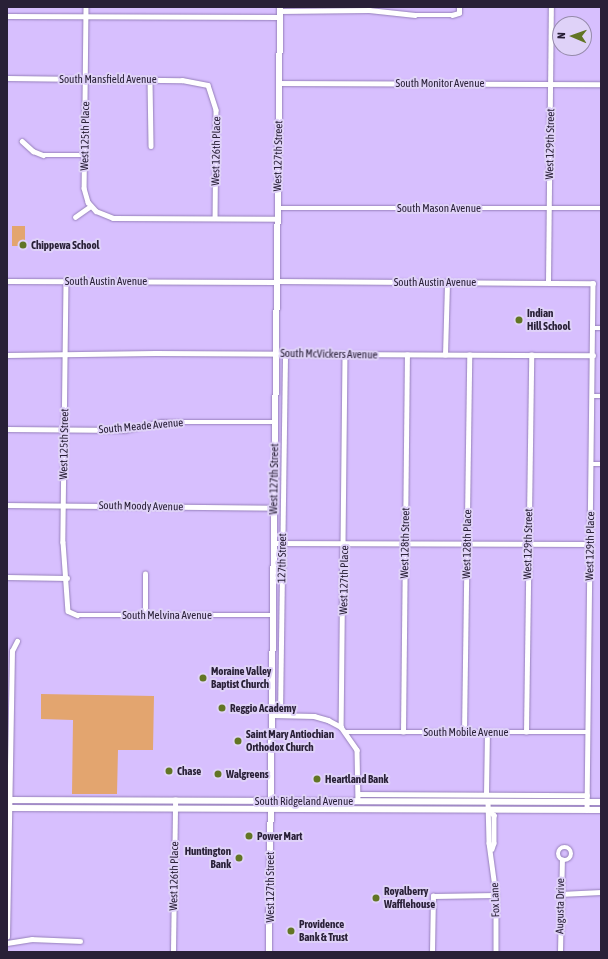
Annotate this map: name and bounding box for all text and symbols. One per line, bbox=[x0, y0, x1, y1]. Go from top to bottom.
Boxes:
north arrow bbox=[552, 16, 592, 56]
text: N bbox=[555, 32, 567, 39]
street label: South Mansfield Avenue bbox=[59, 72, 157, 86]
street label: South Monitor Avenue bbox=[396, 76, 484, 90]
street label: West 125th Place bbox=[78, 101, 92, 171]
street label: West 129th Street bbox=[543, 108, 557, 180]
street label: West 126th Place bbox=[209, 116, 223, 186]
street label: West 127th Street bbox=[271, 120, 285, 192]
street label: South Mason Avenue bbox=[397, 201, 481, 215]
place label: Chippewa School bbox=[31, 238, 99, 252]
marker: Chippewa School bbox=[18, 240, 28, 250]
street label: South Austin Avenue bbox=[65, 274, 147, 288]
street label: South Austin Avenue bbox=[394, 275, 476, 289]
place label: Indian Hill School bbox=[527, 307, 571, 333]
marker: Indian Hill School bbox=[514, 315, 524, 325]
street label: South McVickers Avenue bbox=[280, 347, 378, 361]
street label: West 125th Street bbox=[57, 408, 71, 480]
street label: South Meade Avenue bbox=[98, 416, 184, 436]
street label: West 127th Street bbox=[267, 443, 281, 515]
street label: South Moody Avenue bbox=[99, 499, 183, 513]
street label: West 128th Street bbox=[398, 507, 412, 579]
street label: West 129th Street bbox=[521, 508, 535, 580]
street label: West 128th Place bbox=[460, 509, 474, 579]
street label: West 129th Place bbox=[583, 511, 597, 581]
street label: 127th Street bbox=[275, 533, 289, 583]
street label: West 127th Place bbox=[337, 545, 351, 615]
street label: South Melvina Avenue bbox=[122, 608, 212, 622]
place label: Moraine Valley Baptist Church bbox=[211, 665, 271, 691]
marker: Moraine Valley Baptist Church bbox=[198, 673, 208, 683]
place label: Reggio Academy bbox=[230, 701, 296, 715]
marker: Reggio Academy bbox=[217, 703, 227, 713]
street label: South Mobile Avenue bbox=[423, 725, 509, 739]
place label: Saint Mary Antiochian Orthodox Church bbox=[246, 728, 334, 754]
marker: Saint Mary Antiochian Orthodox Church bbox=[233, 736, 243, 746]
place label: Chase bbox=[177, 764, 201, 778]
marker: Chase bbox=[164, 766, 174, 776]
place label: Walgreens bbox=[226, 767, 269, 781]
marker: Walgreens bbox=[213, 769, 223, 779]
place label: Heartland Bank bbox=[325, 772, 388, 786]
marker: Heartland Bank bbox=[312, 774, 322, 784]
street label: South Ridgeland Avenue bbox=[255, 794, 353, 808]
place label: Power Mart bbox=[257, 829, 302, 843]
marker: Power Mart bbox=[244, 831, 254, 841]
street label: West 126th Place bbox=[167, 841, 181, 911]
place label: Huntington Bank bbox=[185, 845, 231, 871]
street label: West 127th Street bbox=[263, 852, 277, 922]
marker: Huntington Bank bbox=[234, 853, 244, 863]
street label: Augusta Drive bbox=[553, 878, 567, 934]
street label: Fox Lane bbox=[488, 882, 502, 918]
place label: Royalberry Wafflehouse bbox=[384, 885, 435, 911]
marker: Royalberry Wafflehouse bbox=[371, 893, 381, 903]
place label: Providence Bank & Trust bbox=[299, 918, 348, 944]
marker: Providence Bank & Trust bbox=[286, 926, 296, 936]

